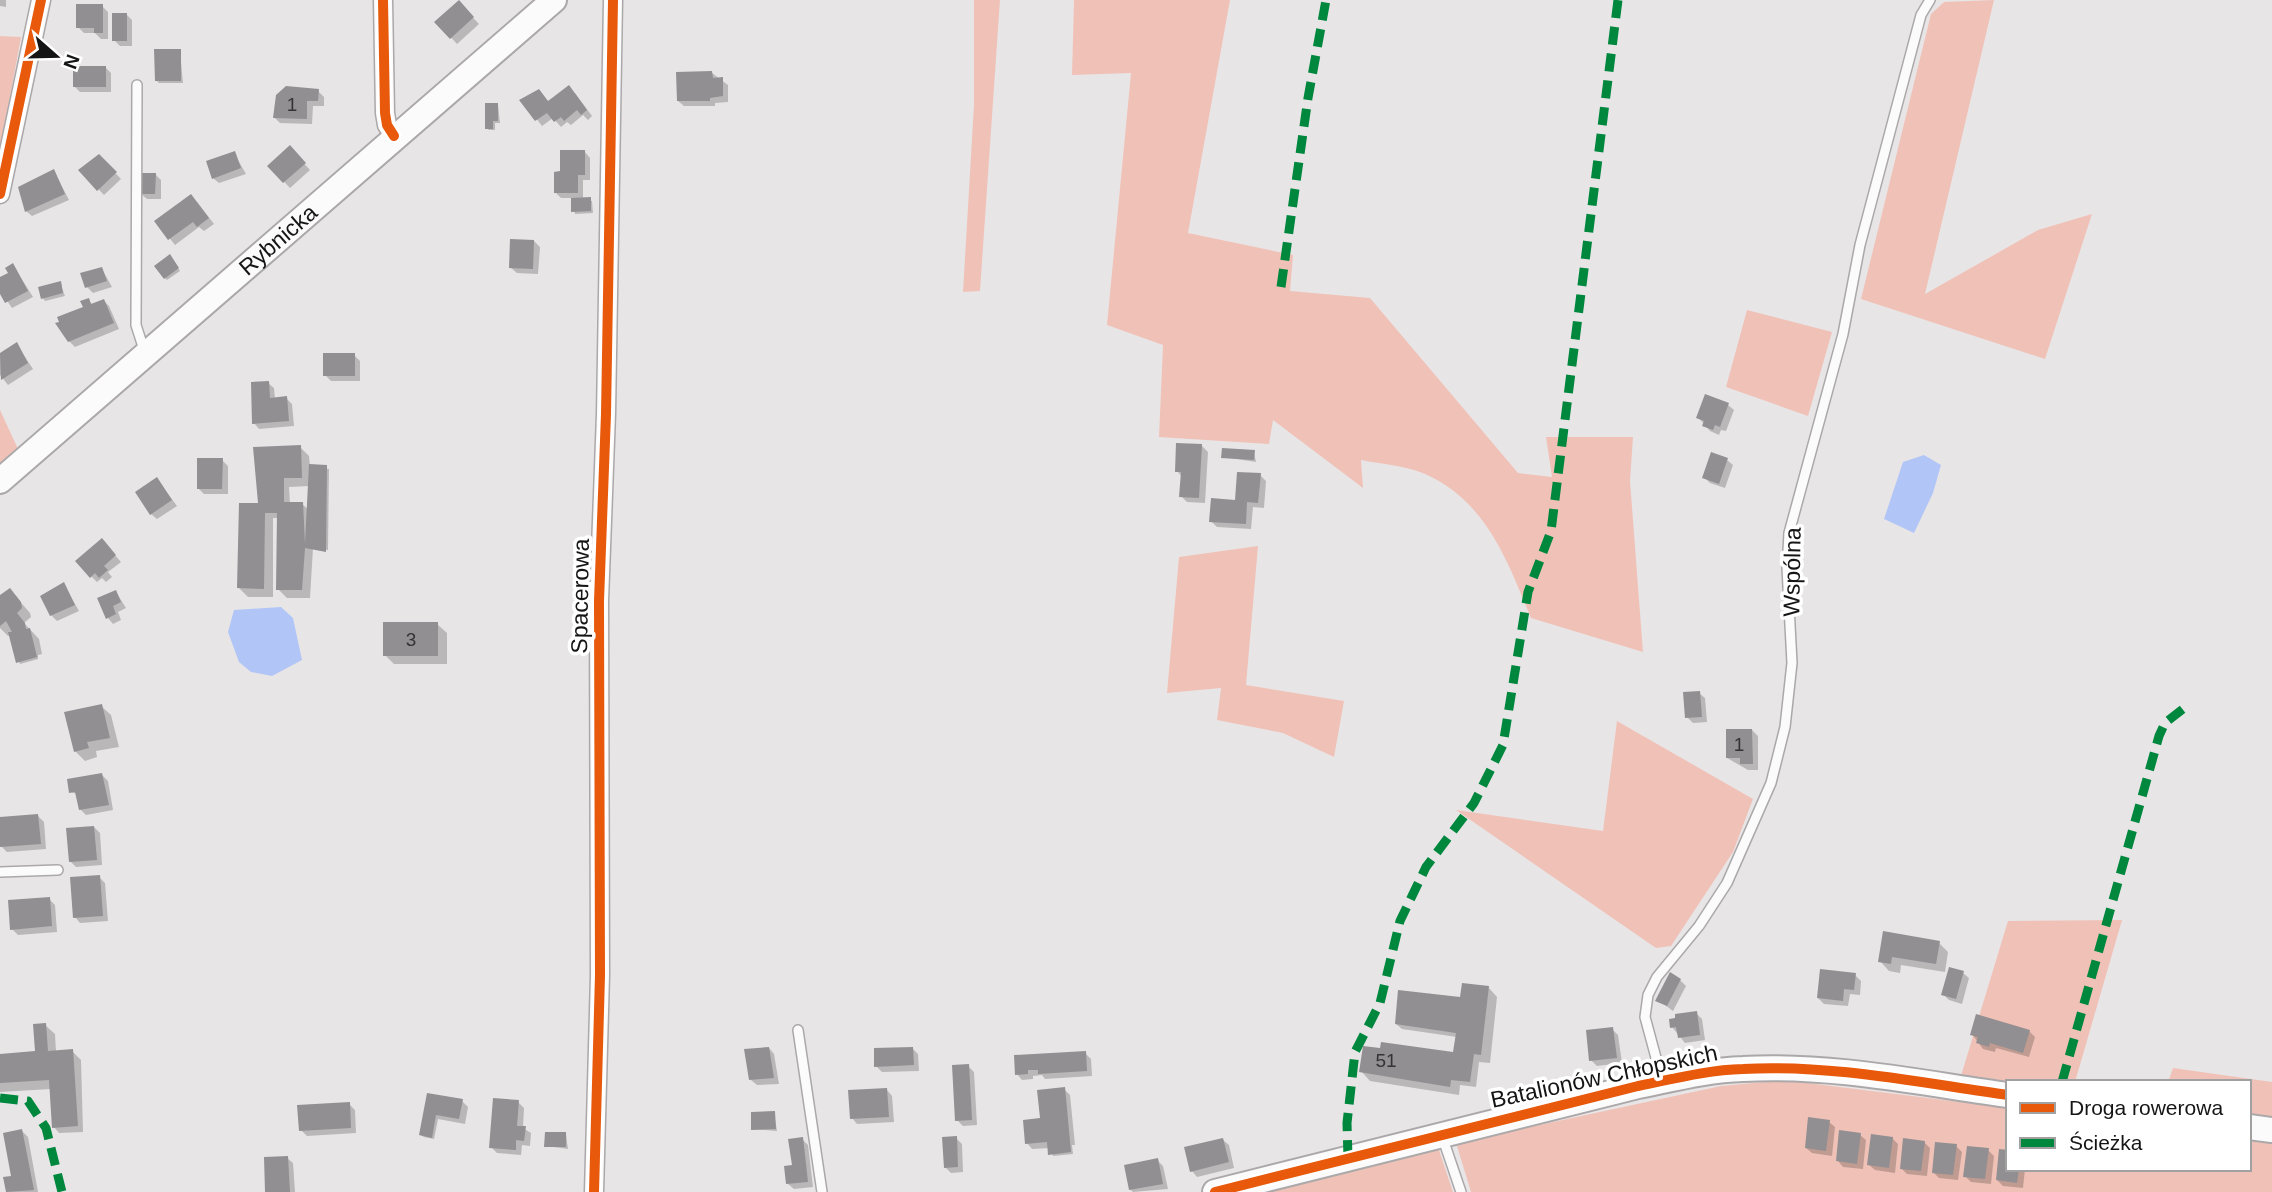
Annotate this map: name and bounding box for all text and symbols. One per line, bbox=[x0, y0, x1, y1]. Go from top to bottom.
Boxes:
north arrow bbox=[21, 21, 91, 91]
text: N bbox=[59, 52, 84, 72]
house number: 1 bbox=[287, 94, 297, 115]
street label: Rybnicka bbox=[234, 199, 322, 281]
street label: Wspólna bbox=[1778, 527, 1806, 617]
street label: Spacerowa bbox=[566, 538, 594, 654]
house number: 3 bbox=[406, 629, 416, 650]
house number: 1 bbox=[1734, 734, 1744, 755]
street label: Batalionów Chłopskich bbox=[1488, 1039, 1720, 1113]
house number: 51 bbox=[1375, 1050, 1397, 1071]
legend bbox=[2006, 1080, 2251, 1171]
text: Droga rowerowa bbox=[2069, 1096, 2223, 1119]
text: Ścieżka bbox=[2069, 1131, 2143, 1154]

